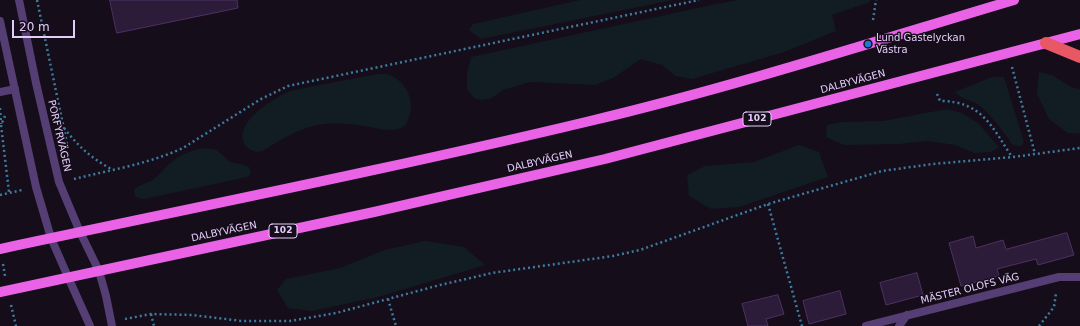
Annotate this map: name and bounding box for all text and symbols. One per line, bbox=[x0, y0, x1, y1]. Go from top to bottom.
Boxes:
scale bar bbox=[14, 12, 77, 38]
text: 20 m bbox=[19, 20, 50, 34]
place label: Lund Gastelyckan Västra bbox=[876, 32, 965, 56]
marker: Lund Gastelyckan Västra bbox=[863, 39, 873, 49]
street label: DALBYVÄGEN bbox=[819, 68, 887, 96]
street label: PORFYRVÄGEN bbox=[45, 99, 73, 173]
road number: 102 bbox=[743, 112, 771, 126]
street label: DALBYVÄGEN bbox=[506, 149, 574, 175]
street label: DALBYVÄGEN bbox=[190, 219, 258, 245]
road number: 102 bbox=[269, 224, 297, 238]
street label: MÄSTER OLOFS VÄG bbox=[920, 271, 1020, 307]

